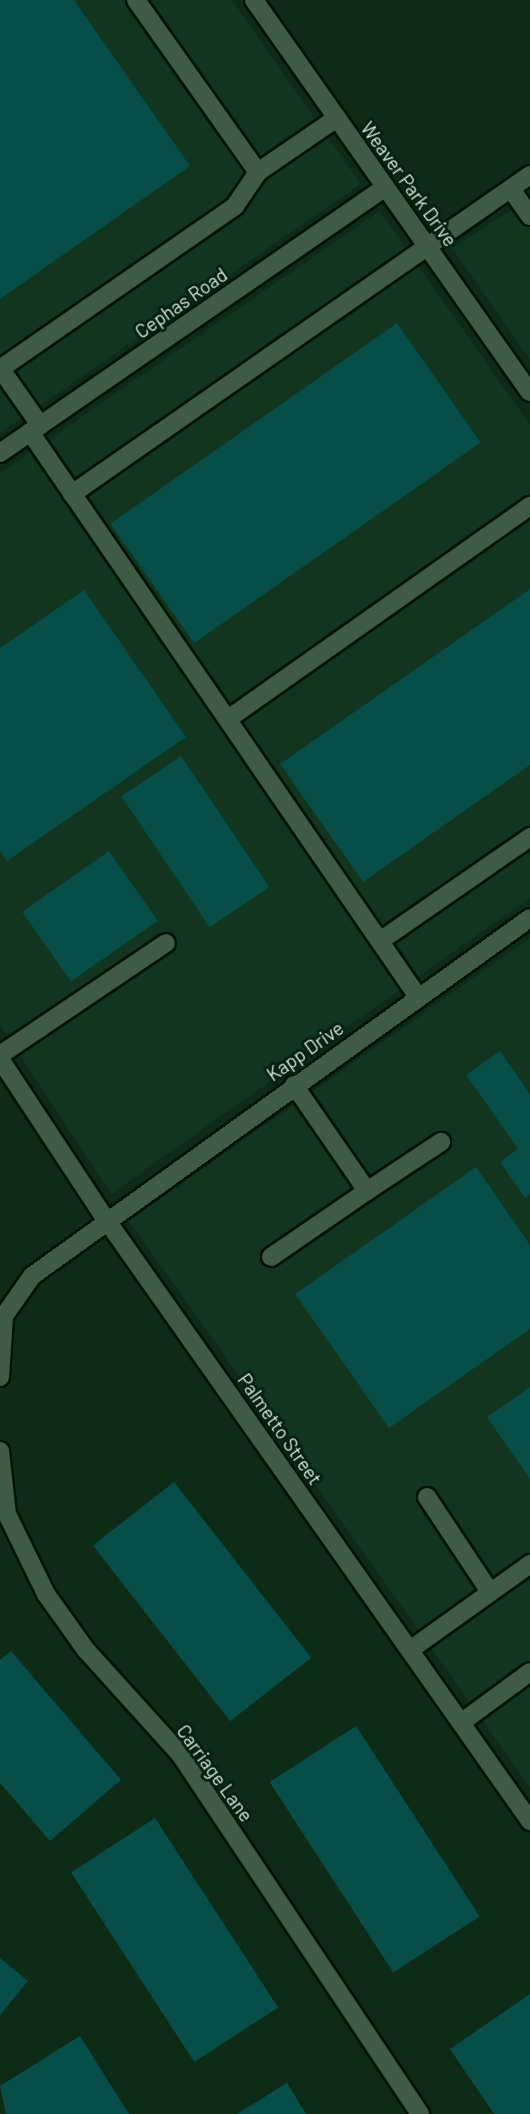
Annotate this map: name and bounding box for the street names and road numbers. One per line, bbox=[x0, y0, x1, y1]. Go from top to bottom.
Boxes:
street label: Weaver Park Drive bbox=[356, 117, 462, 251]
street label: Cephas Road bbox=[131, 263, 231, 343]
street label: Kapp Drive bbox=[262, 1016, 348, 1086]
street label: Palmetto Street bbox=[233, 1369, 327, 1489]
street label: Carriage Lane bbox=[172, 1720, 258, 1826]

